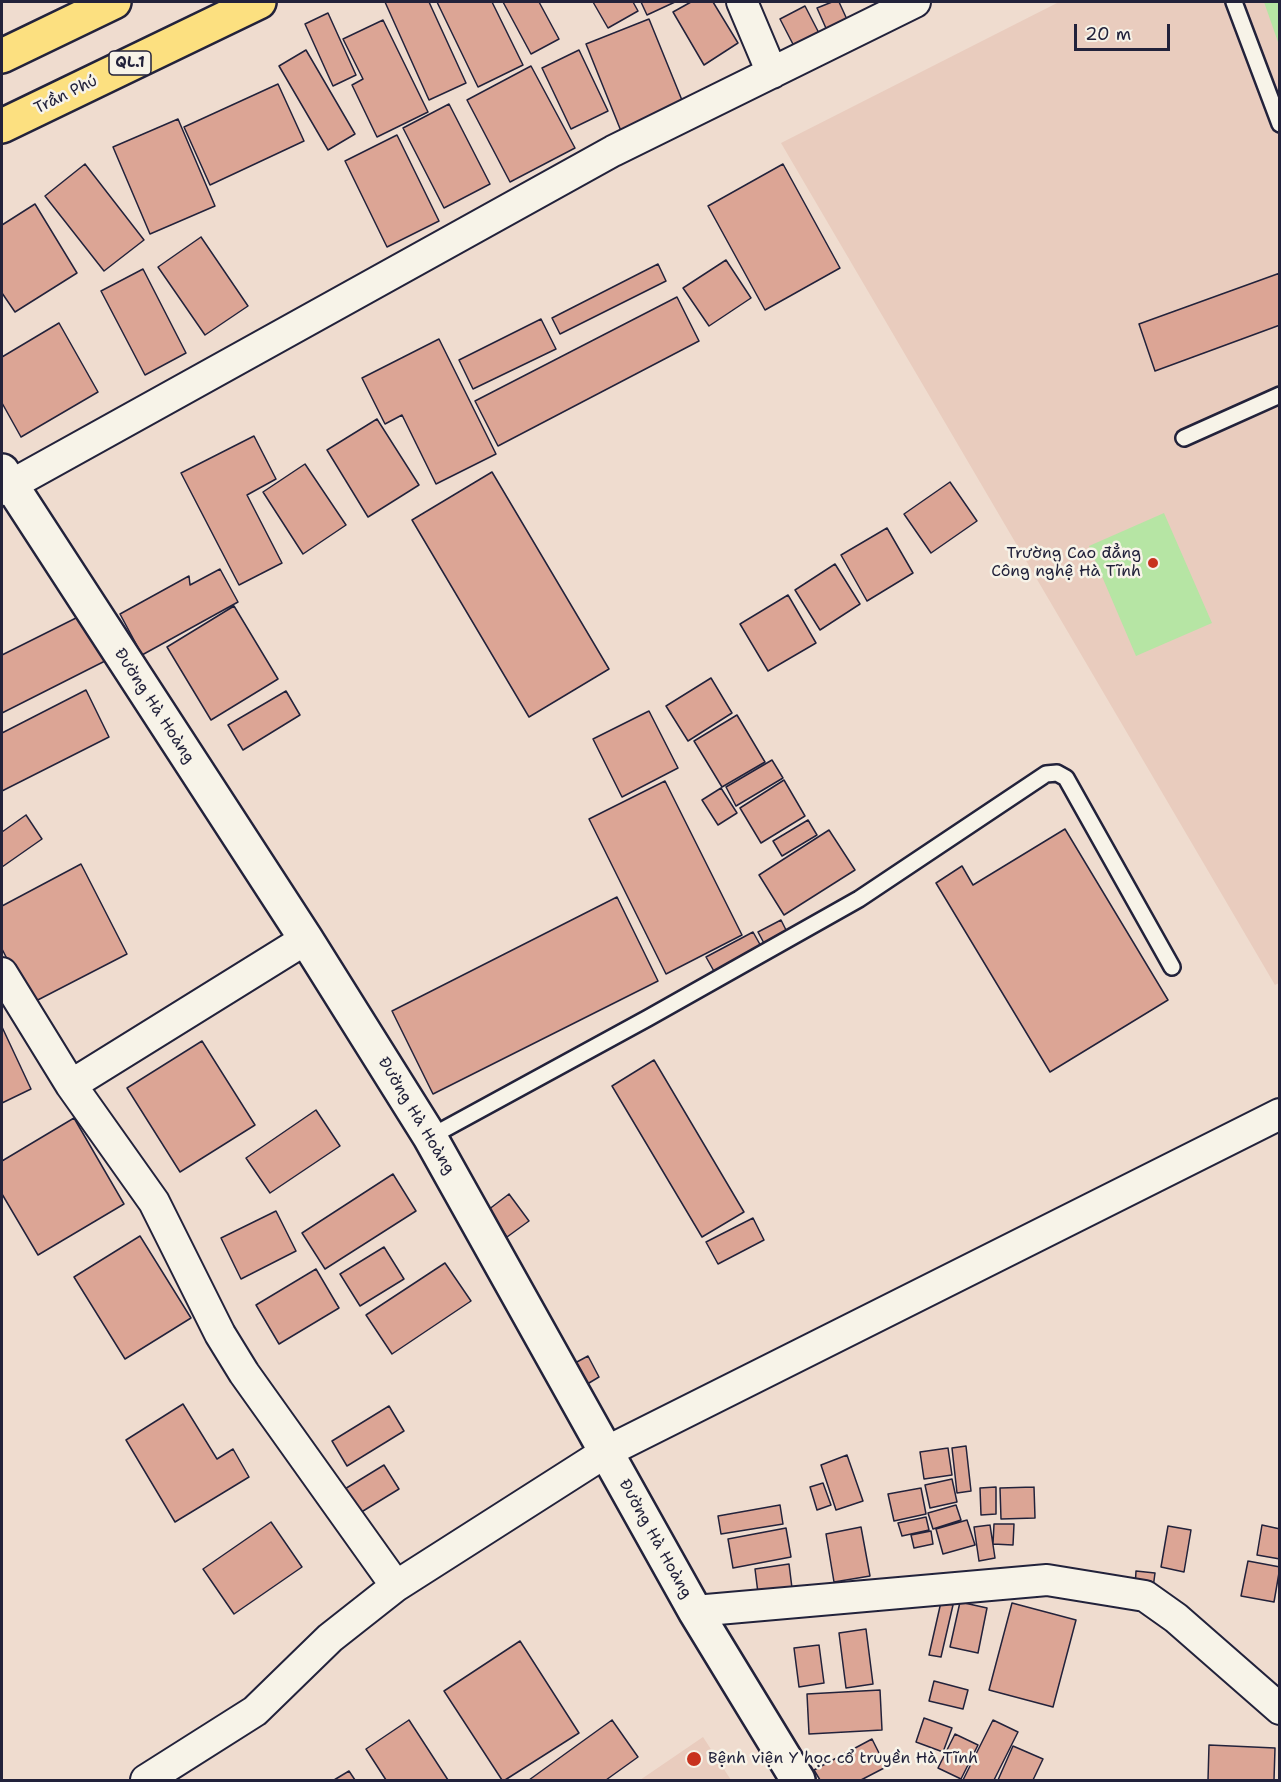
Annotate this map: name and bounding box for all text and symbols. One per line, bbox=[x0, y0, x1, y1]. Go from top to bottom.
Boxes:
scale bar bbox=[1077, 12, 1173, 50]
text: 20 m bbox=[1085, 22, 1131, 46]
road number: QL.1 bbox=[109, 51, 151, 75]
street label: Trần Phú bbox=[31, 71, 101, 119]
place label: Trường Cao đẳng Công nghệ Hà Tĩnh bbox=[991, 544, 1141, 582]
marker: Trường Cao đẳng Công nghệ Hà Tĩnh bbox=[1146, 556, 1160, 570]
street label: Đường Hà Hoàng bbox=[110, 645, 198, 767]
street label: Đường Hà Hoàng bbox=[373, 1054, 459, 1178]
street label: Đường Hà Hoàng bbox=[614, 1476, 696, 1602]
place label: Bệnh viện Y học cổ truyền Hà Tĩnh bbox=[708, 1749, 978, 1769]
marker: Bệnh viện Y học cổ truyền Hà Tĩnh bbox=[685, 1750, 703, 1768]

